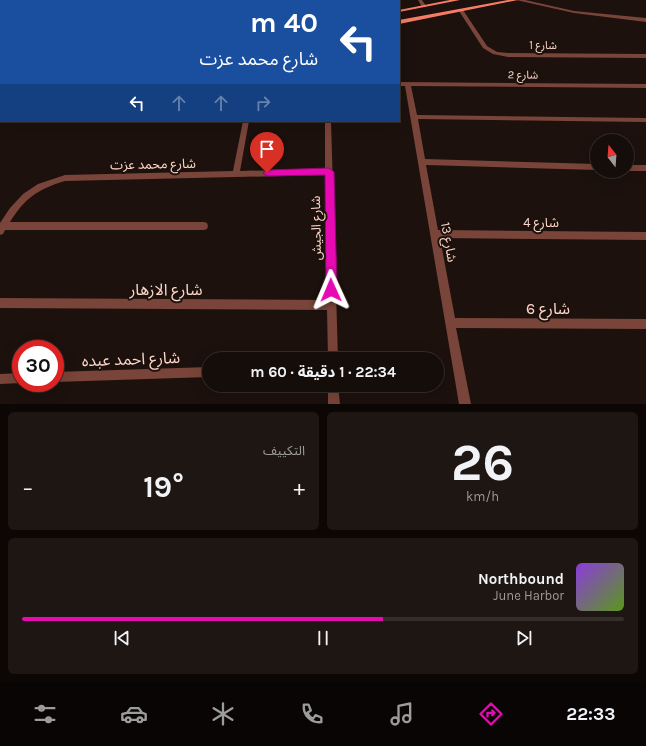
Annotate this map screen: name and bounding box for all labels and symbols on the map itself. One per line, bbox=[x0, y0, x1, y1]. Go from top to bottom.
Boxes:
street label: شارع 1 bbox=[529, 39, 557, 53]
street label: شارع 2 bbox=[508, 68, 539, 83]
pin bbox=[250, 132, 284, 173]
north arrow bbox=[590, 134, 634, 178]
street label: شارع محمد عزت bbox=[110, 156, 196, 175]
street label: شارع الجيش bbox=[308, 196, 327, 260]
street label: شارع 4 bbox=[523, 215, 559, 233]
street label: شارع 13 bbox=[435, 221, 460, 264]
position arrow bbox=[310, 269, 352, 311]
street label: شارع الازهار bbox=[128, 280, 203, 302]
street label: شارع 6 bbox=[526, 299, 570, 321]
speed limit sign: 30 bbox=[12, 340, 64, 392]
street label: شارع احمد عبده bbox=[82, 348, 181, 373]

